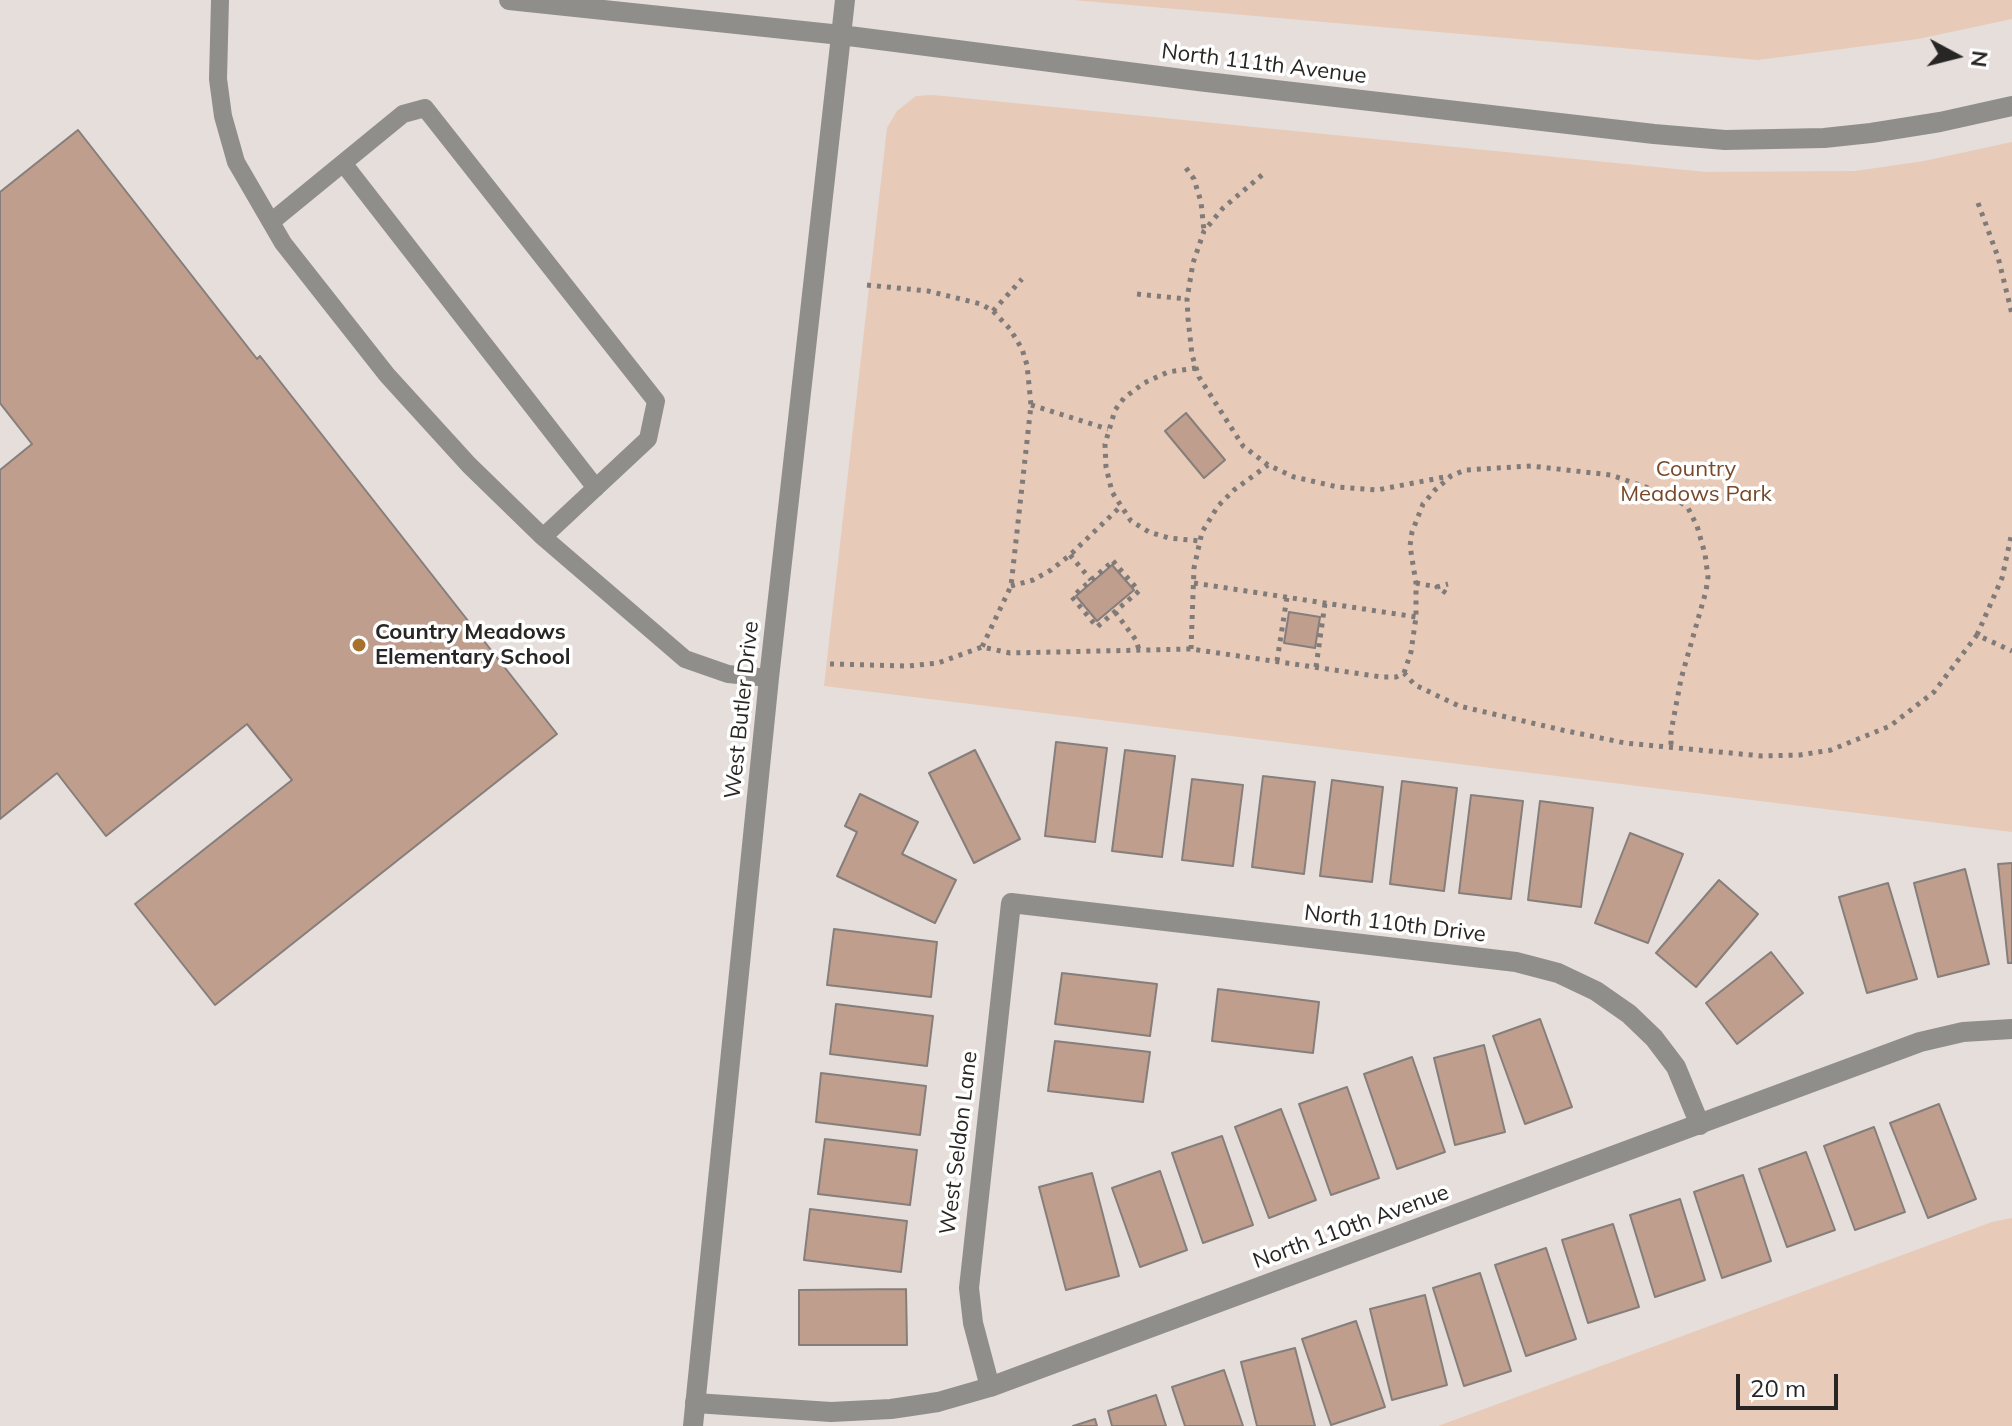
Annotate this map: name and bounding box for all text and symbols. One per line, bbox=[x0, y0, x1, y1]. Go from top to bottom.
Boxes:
north arrow bbox=[1916, 16, 1996, 96]
street label: North 111th Avenue bbox=[1160, 38, 1368, 90]
text: N bbox=[1965, 49, 1995, 69]
park label: Country Meadows Park bbox=[1620, 456, 1772, 508]
place label: Country Meadows Elementary School bbox=[375, 619, 571, 670]
street label: West Butler Drive bbox=[720, 620, 764, 800]
marker: Country Meadows Elementary School bbox=[350, 636, 368, 654]
street label: North 110th Drive bbox=[1303, 900, 1487, 948]
street label: West Seldon Lane bbox=[935, 1050, 983, 1236]
street label: North 110th Avenue bbox=[1249, 1179, 1453, 1275]
scale bar bbox=[1740, 1358, 1842, 1408]
text: 20 m bbox=[1750, 1373, 1806, 1403]

